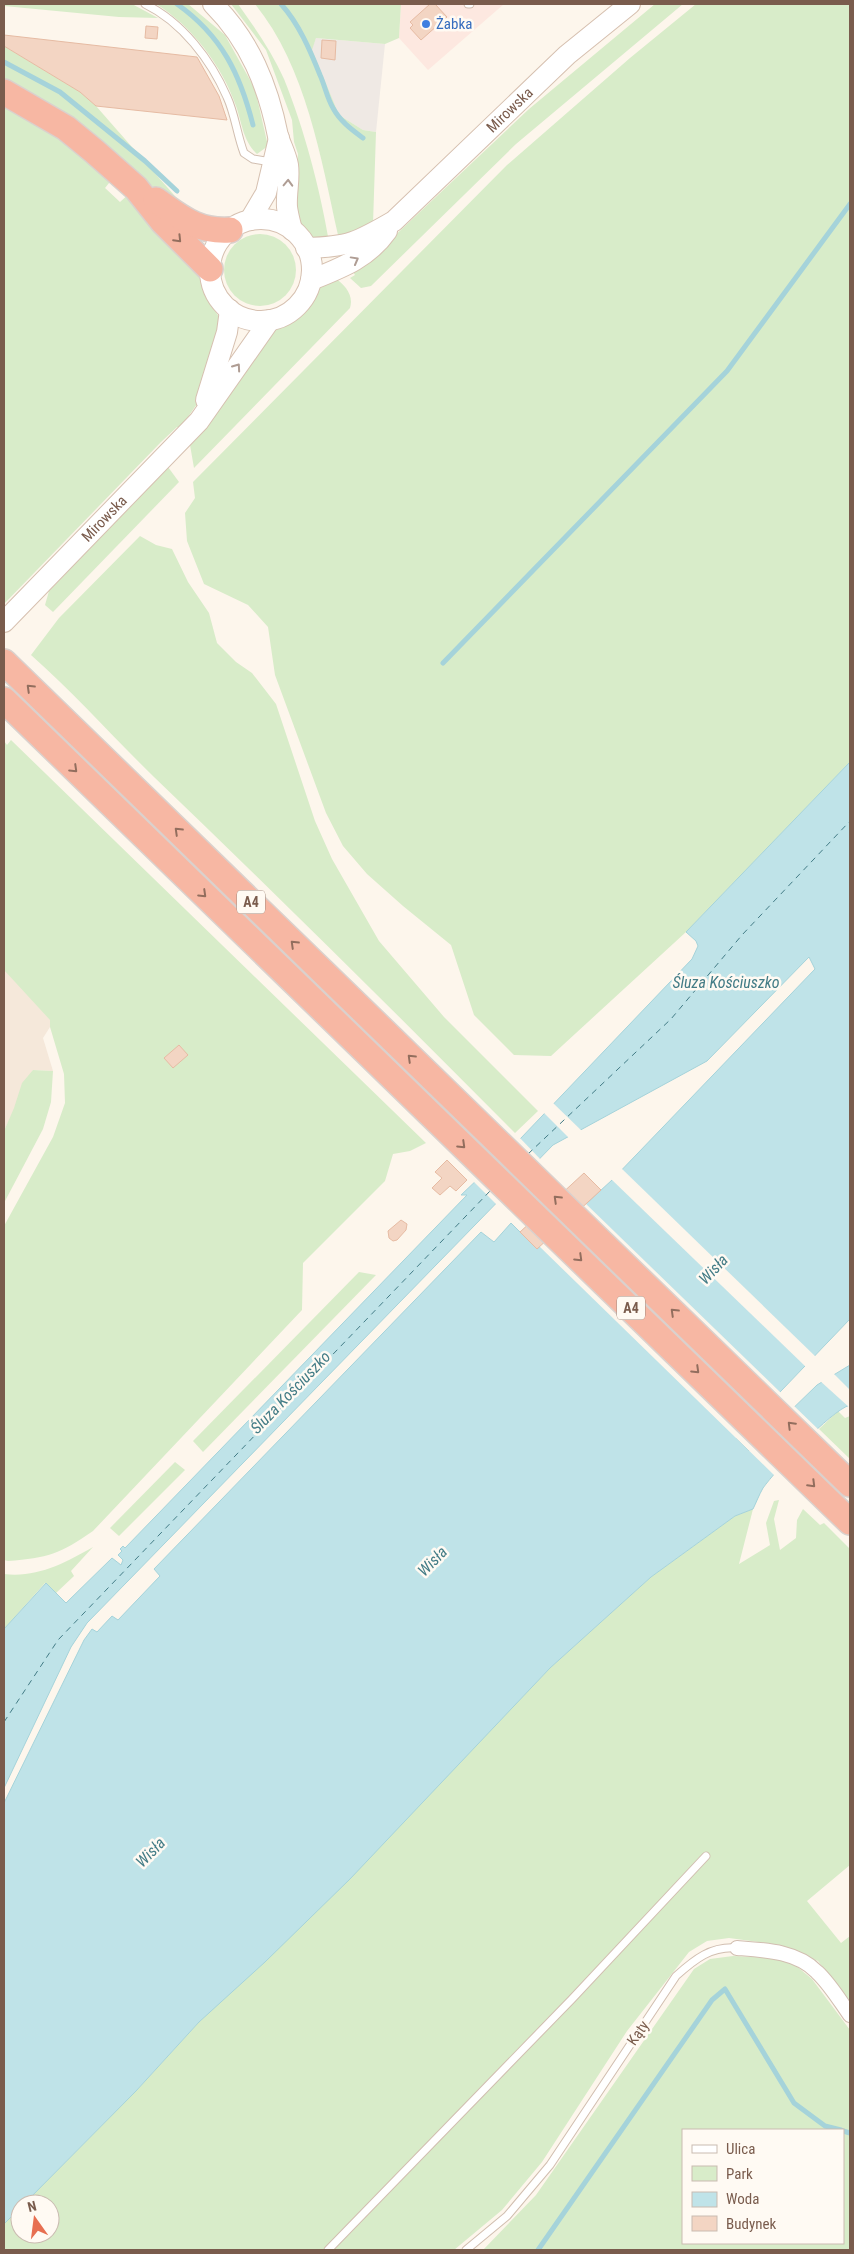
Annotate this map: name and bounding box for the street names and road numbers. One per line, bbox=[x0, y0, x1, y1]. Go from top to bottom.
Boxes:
street label: Mirowska bbox=[483, 84, 537, 136]
street label: Mirowska bbox=[78, 492, 131, 545]
road number: A4 bbox=[237, 890, 265, 914]
road number: A4 bbox=[617, 1296, 645, 1320]
street label: Kąty bbox=[623, 2017, 653, 2049]

